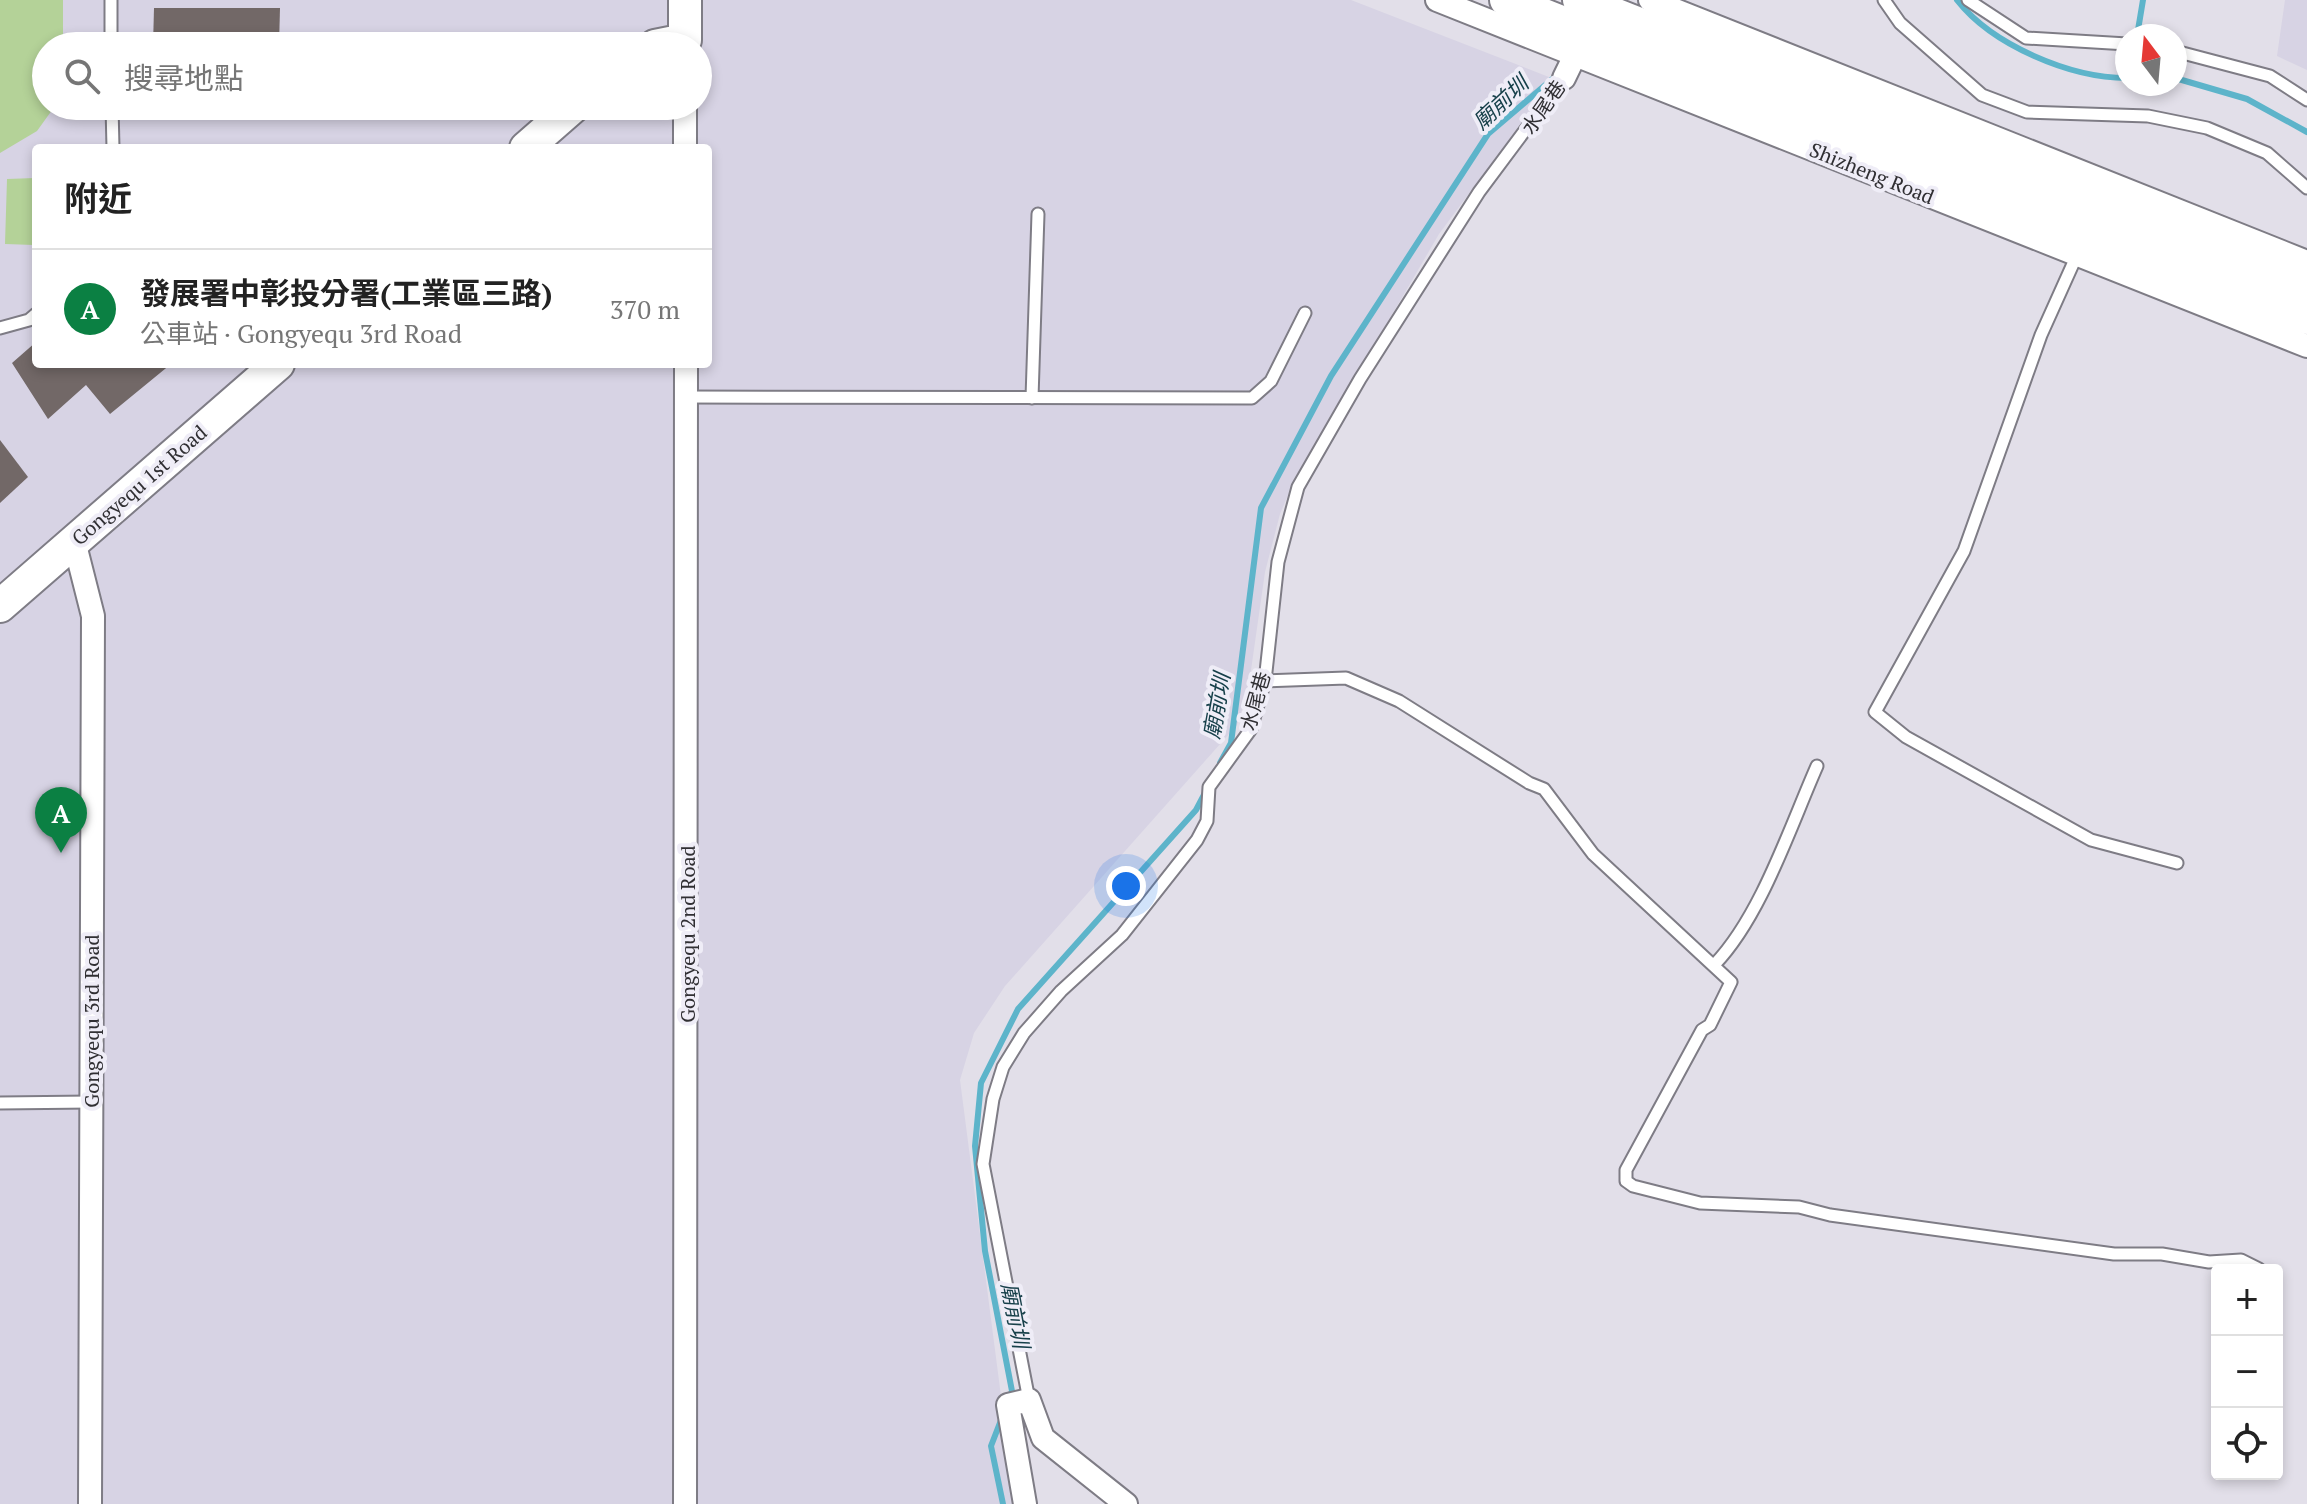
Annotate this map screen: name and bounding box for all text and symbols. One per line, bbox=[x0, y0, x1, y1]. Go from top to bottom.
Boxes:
north arrow bbox=[2115, 24, 2187, 96]
search box bbox=[32, 32, 712, 120]
icon: search bbox=[60, 54, 104, 98]
text: 搜尋地點 bbox=[124, 58, 244, 98]
water label: 廟前圳 bbox=[1466, 67, 1536, 135]
street label: 水尾巷 bbox=[1515, 75, 1571, 139]
street label: Shizheng Road bbox=[1806, 136, 1938, 210]
text: 附近 bbox=[64, 176, 132, 221]
text: 發展署中彰投分署(工業區三路) bbox=[140, 273, 553, 313]
text: A bbox=[81, 292, 99, 326]
text: 370 m bbox=[610, 292, 680, 326]
text: 公車站 · Gongyequ 3rd Road bbox=[140, 316, 462, 350]
street label: Gongyequ 1st Road bbox=[66, 419, 212, 551]
water label: 廟前圳 bbox=[1196, 668, 1237, 741]
street label: 水尾巷 bbox=[1234, 668, 1276, 734]
pin: A bbox=[35, 787, 87, 853]
street label: Gongyequ 2nd Road bbox=[674, 845, 701, 1023]
your location bbox=[1106, 866, 1146, 906]
street label: Gongyequ 3rd Road bbox=[78, 934, 105, 1108]
map controls bbox=[2211, 1264, 2283, 1480]
button: + bbox=[2211, 1264, 2283, 1336]
water label: 廟前圳 bbox=[995, 1280, 1037, 1353]
button: − bbox=[2211, 1336, 2283, 1408]
button: locate bbox=[2211, 1408, 2283, 1480]

